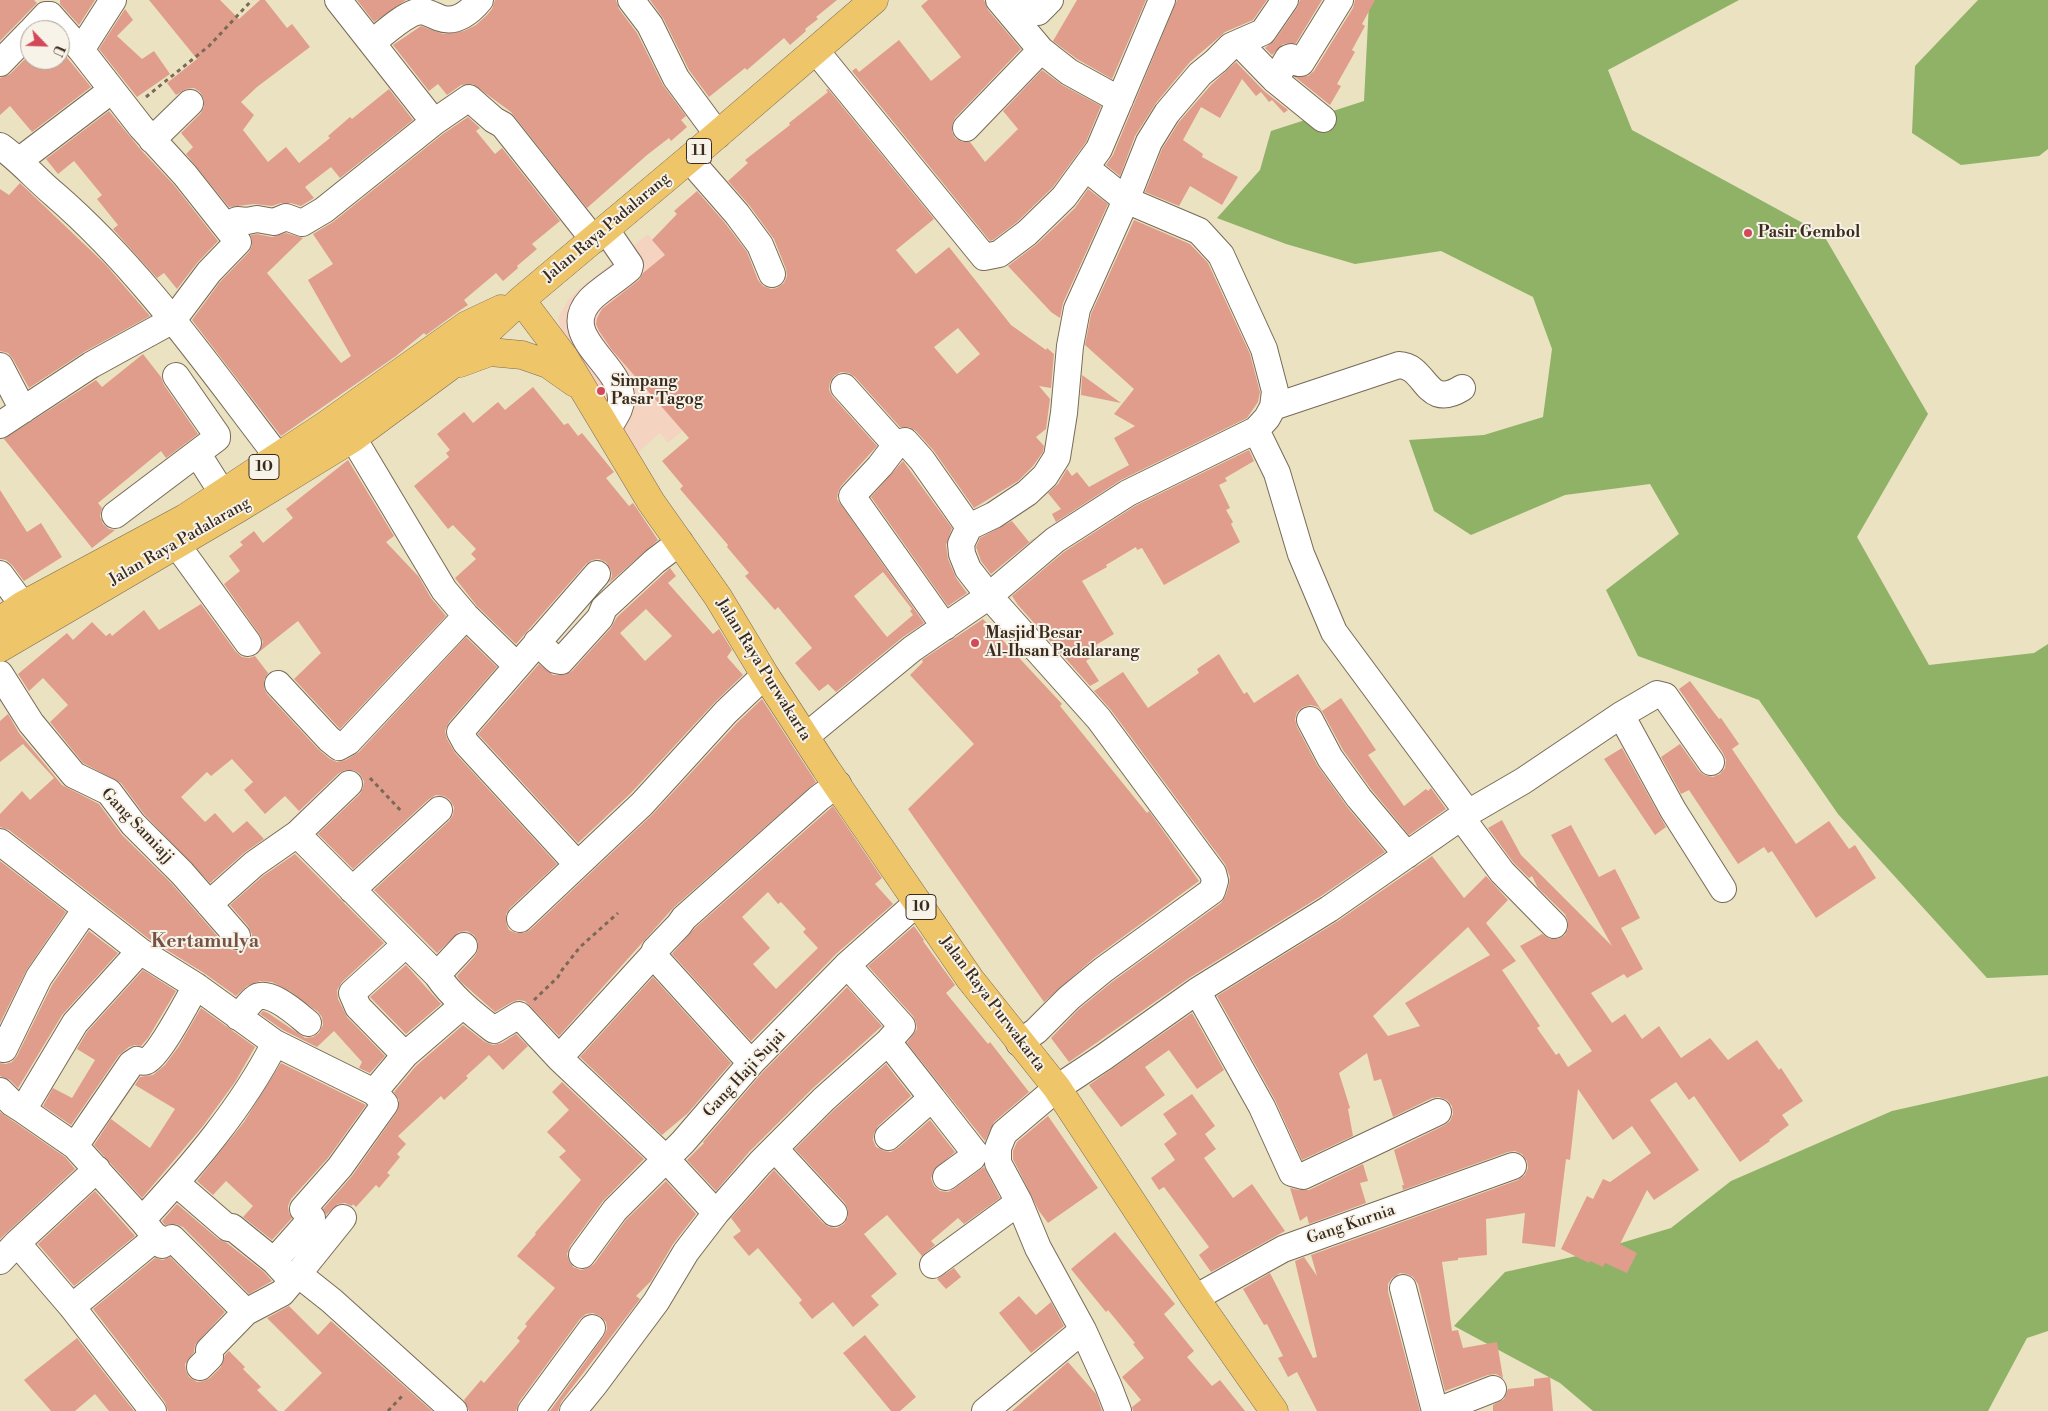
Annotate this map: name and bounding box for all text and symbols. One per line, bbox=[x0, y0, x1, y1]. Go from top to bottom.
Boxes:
north arrow bbox=[20, 20, 70, 70]
text: U bbox=[47, 42, 68, 59]
road number: 11 bbox=[686, 138, 712, 164]
street label: Jalan Raya Padalarang bbox=[540, 169, 674, 287]
place label: Pasir Gembol bbox=[1758, 223, 1860, 243]
marker: Pasir Gembol bbox=[1742, 227, 1754, 239]
place label: Simpang Pasar Tagog bbox=[611, 372, 703, 410]
marker: Simpang Pasar Tagog bbox=[595, 385, 607, 397]
road number: 10 bbox=[249, 454, 279, 480]
street label: Jalan Raya Padalarang bbox=[106, 494, 254, 590]
street label: Jalan Raya Purwakarta bbox=[711, 595, 815, 745]
place label: Masjid Besar Al-Ihsan Padalarang bbox=[985, 624, 1139, 662]
marker: Masjid Besar Al-Ihsan Padalarang bbox=[969, 637, 981, 649]
street label: Gang Samiajj bbox=[97, 785, 177, 867]
road number: 10 bbox=[906, 894, 936, 920]
district label: Kertamulya bbox=[151, 931, 259, 953]
street label: Jalan Raya Purwakarta bbox=[935, 933, 1049, 1075]
street label: Gang Haji Sujai bbox=[700, 1026, 790, 1122]
street label: Gang Kurnia bbox=[1304, 1201, 1398, 1249]

